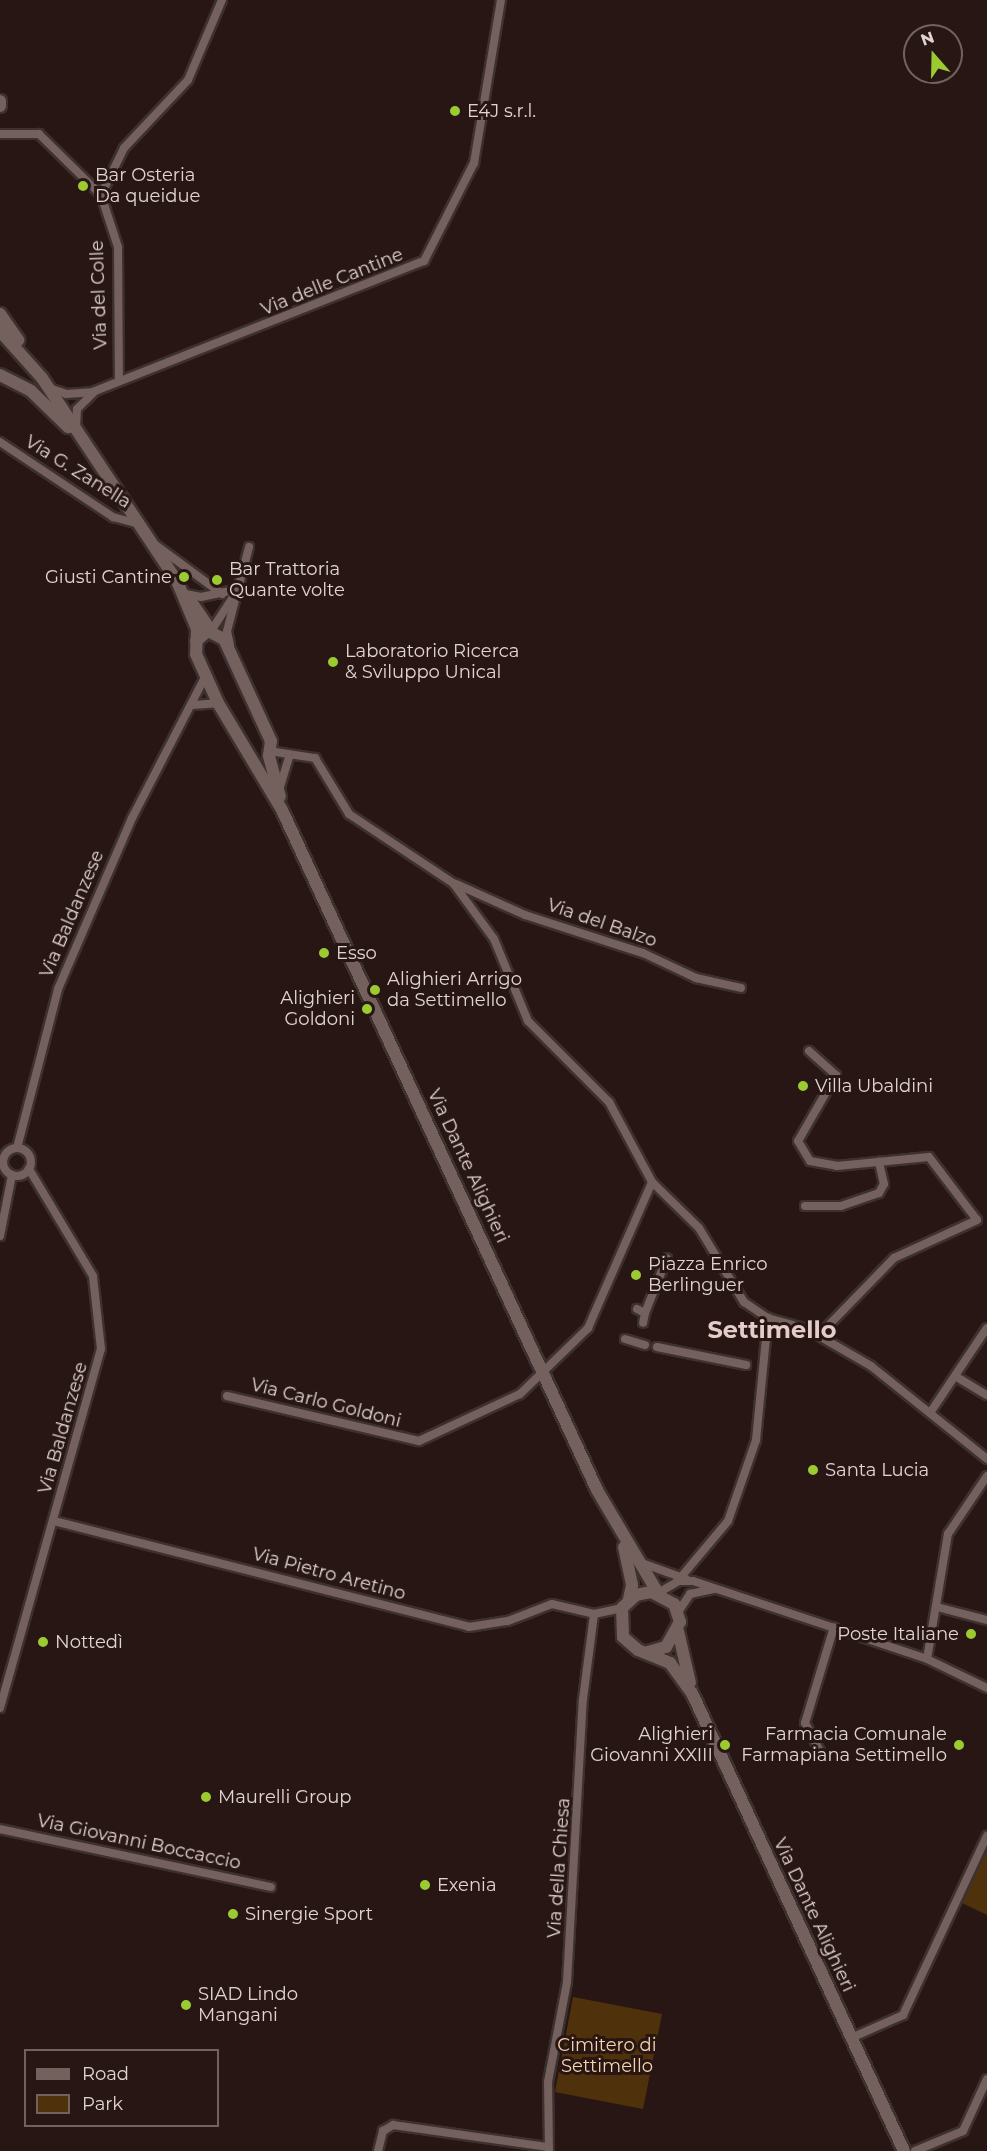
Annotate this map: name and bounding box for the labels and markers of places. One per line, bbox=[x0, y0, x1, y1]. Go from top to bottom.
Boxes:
place label: E4J s.r.l. bbox=[467, 100, 536, 122]
marker: E4J s.r.l. bbox=[448, 104, 462, 118]
place label: Bar Osteria Da queidue bbox=[95, 165, 200, 207]
marker: Bar Osteria Da queidue bbox=[76, 179, 90, 193]
place label: Bar Trattoria Quante volte bbox=[229, 559, 345, 602]
place label: Giusti Cantine bbox=[45, 566, 172, 588]
marker: Giusti Cantine bbox=[177, 570, 191, 584]
marker: Bar Trattoria Quante volte bbox=[210, 573, 224, 587]
place label: Laboratorio Ricerca & Sviluppo Unical bbox=[345, 641, 519, 684]
marker: Laboratorio Ricerca & Sviluppo Unical bbox=[326, 655, 340, 669]
place label: Esso bbox=[336, 942, 377, 964]
marker: Esso bbox=[317, 946, 331, 960]
place label: Alighieri Arrigo da Settimello bbox=[387, 969, 522, 1012]
marker: Alighieri Arrigo da Settimello bbox=[368, 983, 382, 997]
place label: Alighieri Goldoni bbox=[280, 988, 355, 1030]
marker: Alighieri Goldoni bbox=[360, 1002, 374, 1016]
place label: Villa Ubaldini bbox=[815, 1075, 933, 1097]
marker: Villa Ubaldini bbox=[796, 1079, 810, 1093]
place label: Piazza Enrico Berlinguer bbox=[648, 1254, 768, 1296]
marker: Piazza Enrico Berlinguer bbox=[629, 1268, 643, 1282]
place label: Santa Lucia bbox=[825, 1459, 929, 1481]
marker: Santa Lucia bbox=[806, 1463, 820, 1477]
place label: Poste Italiane bbox=[837, 1623, 959, 1645]
marker: Poste Italiane bbox=[964, 1627, 978, 1641]
place label: Nottedì bbox=[55, 1631, 123, 1653]
marker: Nottedì bbox=[36, 1635, 50, 1649]
place label: Alighieri Giovanni XXIII bbox=[590, 1724, 713, 1766]
place label: Farmacia Comunale Farmapiana Settimello bbox=[741, 1724, 947, 1766]
marker: Alighieri Giovanni XXIII bbox=[718, 1738, 732, 1752]
marker: Farmacia Comunale Farmapiana Settimello bbox=[952, 1738, 966, 1752]
place label: Maurelli Group bbox=[218, 1786, 351, 1808]
marker: Maurelli Group bbox=[199, 1790, 213, 1804]
place label: Exenia bbox=[437, 1874, 497, 1896]
marker: Exenia bbox=[418, 1878, 432, 1892]
place label: Sinergie Sport bbox=[245, 1903, 373, 1925]
marker: Sinergie Sport bbox=[226, 1907, 240, 1921]
place label: SIAD Lindo Mangani bbox=[198, 1984, 298, 2026]
marker: SIAD Lindo Mangani bbox=[179, 1998, 193, 2012]

